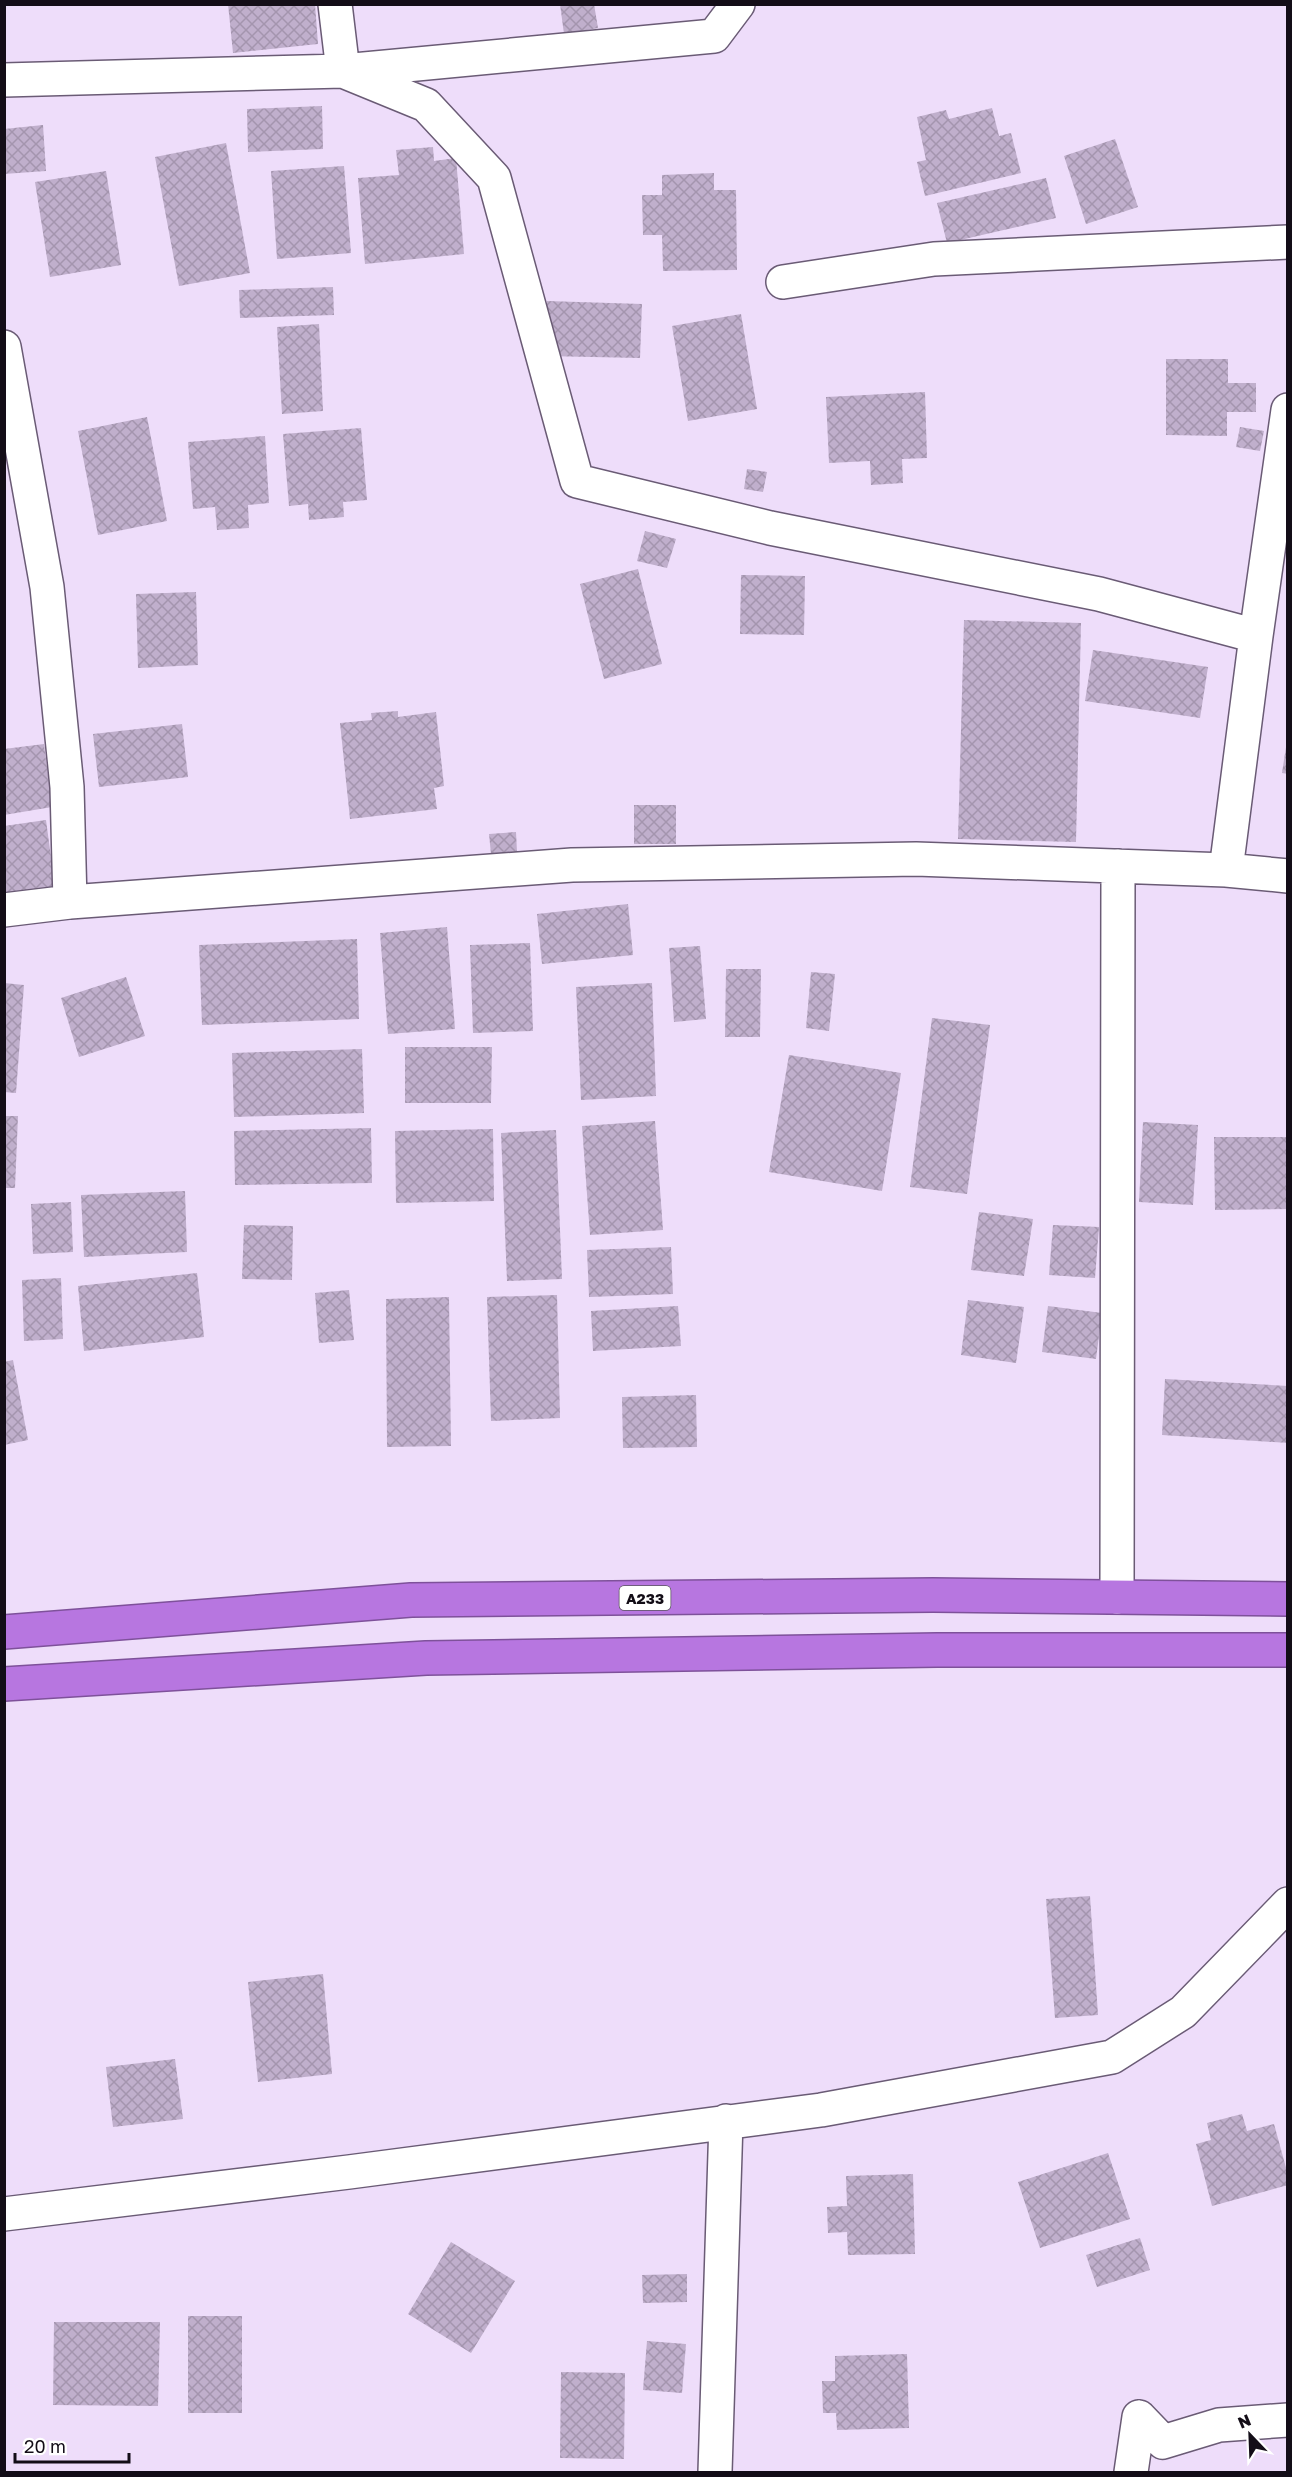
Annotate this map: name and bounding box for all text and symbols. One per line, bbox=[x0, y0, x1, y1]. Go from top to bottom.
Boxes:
road number: A233 bbox=[620, 1586, 670, 1610]
north arrow bbox=[1220, 2405, 1280, 2465]
text: N bbox=[1235, 2410, 1254, 2433]
scale bar bbox=[15, 2426, 129, 2464]
text: 20 m bbox=[24, 2435, 66, 2457]

